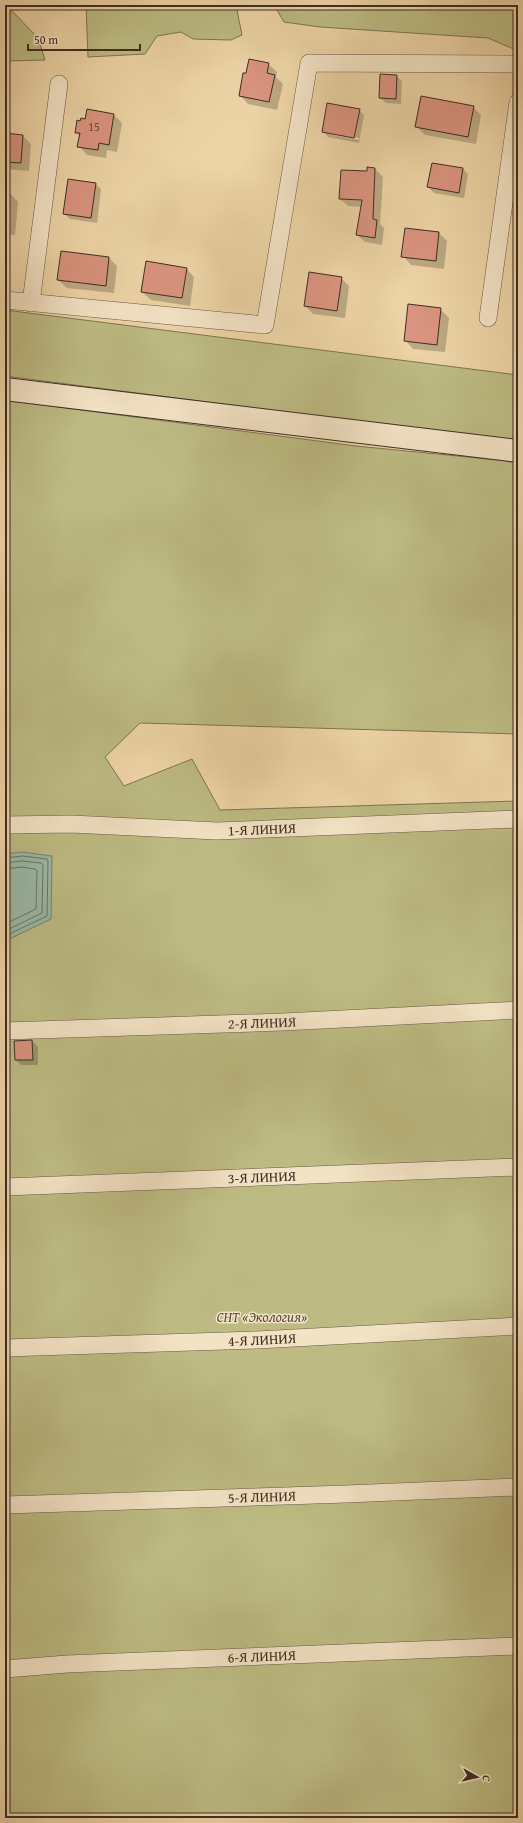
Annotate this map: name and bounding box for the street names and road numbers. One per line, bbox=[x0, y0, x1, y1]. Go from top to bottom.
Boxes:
street label: 1-Я ЛИНИЯ bbox=[227, 818, 296, 841]
street label: 2-Я ЛИНИЯ bbox=[227, 1011, 296, 1034]
street label: 3-Я ЛИНИЯ bbox=[227, 1166, 296, 1188]
street label: 4-Я ЛИНИЯ bbox=[227, 1328, 296, 1351]
street label: 5-Я ЛИНИЯ bbox=[227, 1486, 296, 1508]
street label: 6-Я ЛИНИЯ bbox=[227, 1645, 296, 1668]

